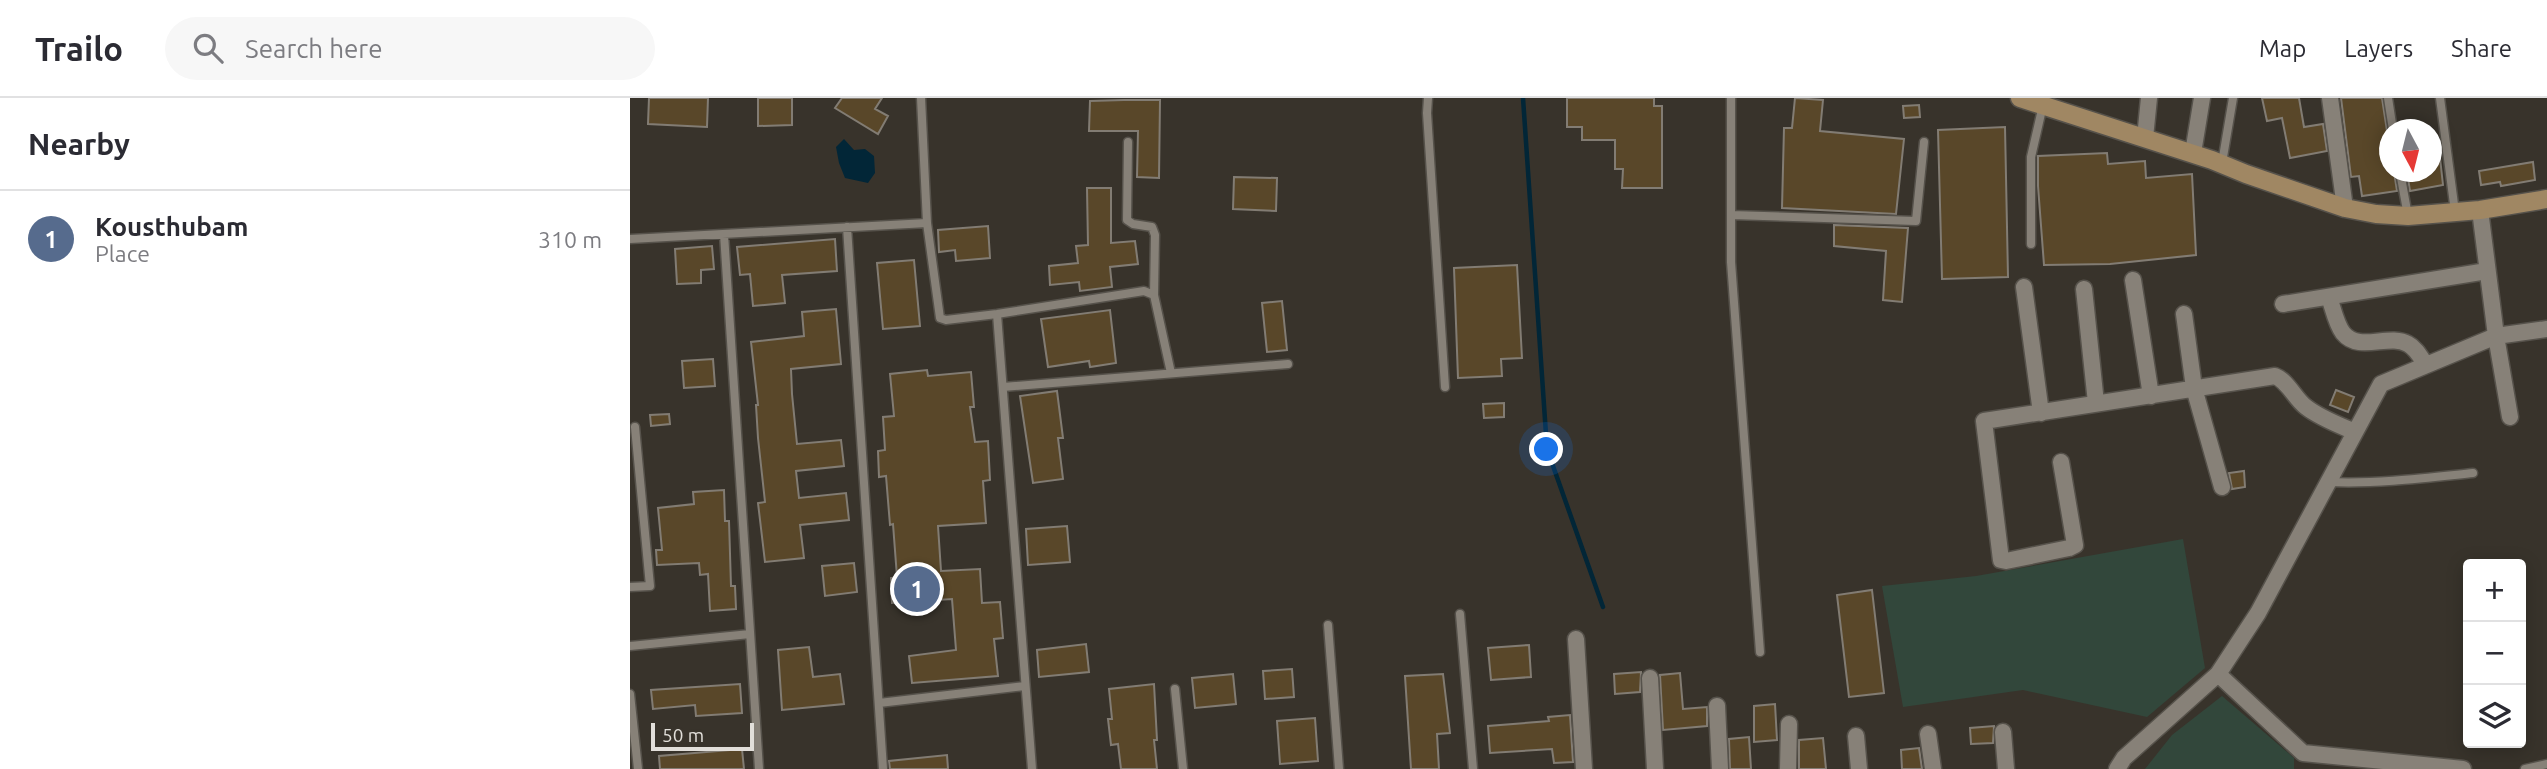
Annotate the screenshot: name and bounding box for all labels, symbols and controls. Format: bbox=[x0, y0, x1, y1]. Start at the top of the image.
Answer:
search box bbox=[165, 17, 655, 80]
icon: search bbox=[189, 29, 227, 67]
text: Trailo bbox=[35, 30, 123, 67]
text: Search here bbox=[245, 34, 383, 63]
text: Map bbox=[2259, 35, 2306, 62]
text: Layers bbox=[2344, 35, 2413, 62]
text: Share bbox=[2451, 35, 2512, 62]
north arrow bbox=[2379, 119, 2442, 182]
text: Nearby bbox=[28, 127, 130, 161]
text: Kousthubam bbox=[95, 212, 248, 241]
text: 1 bbox=[45, 227, 57, 252]
text: 310 m bbox=[538, 227, 602, 252]
text: Place bbox=[95, 241, 150, 266]
your location bbox=[1529, 432, 1563, 466]
map controls bbox=[2463, 559, 2526, 748]
button: + bbox=[2463, 559, 2526, 622]
pin: 1 bbox=[894, 563, 940, 615]
button: − bbox=[2463, 622, 2526, 685]
button: layers bbox=[2463, 685, 2526, 748]
scale bar bbox=[651, 720, 754, 752]
text: 50 m bbox=[662, 724, 704, 746]

